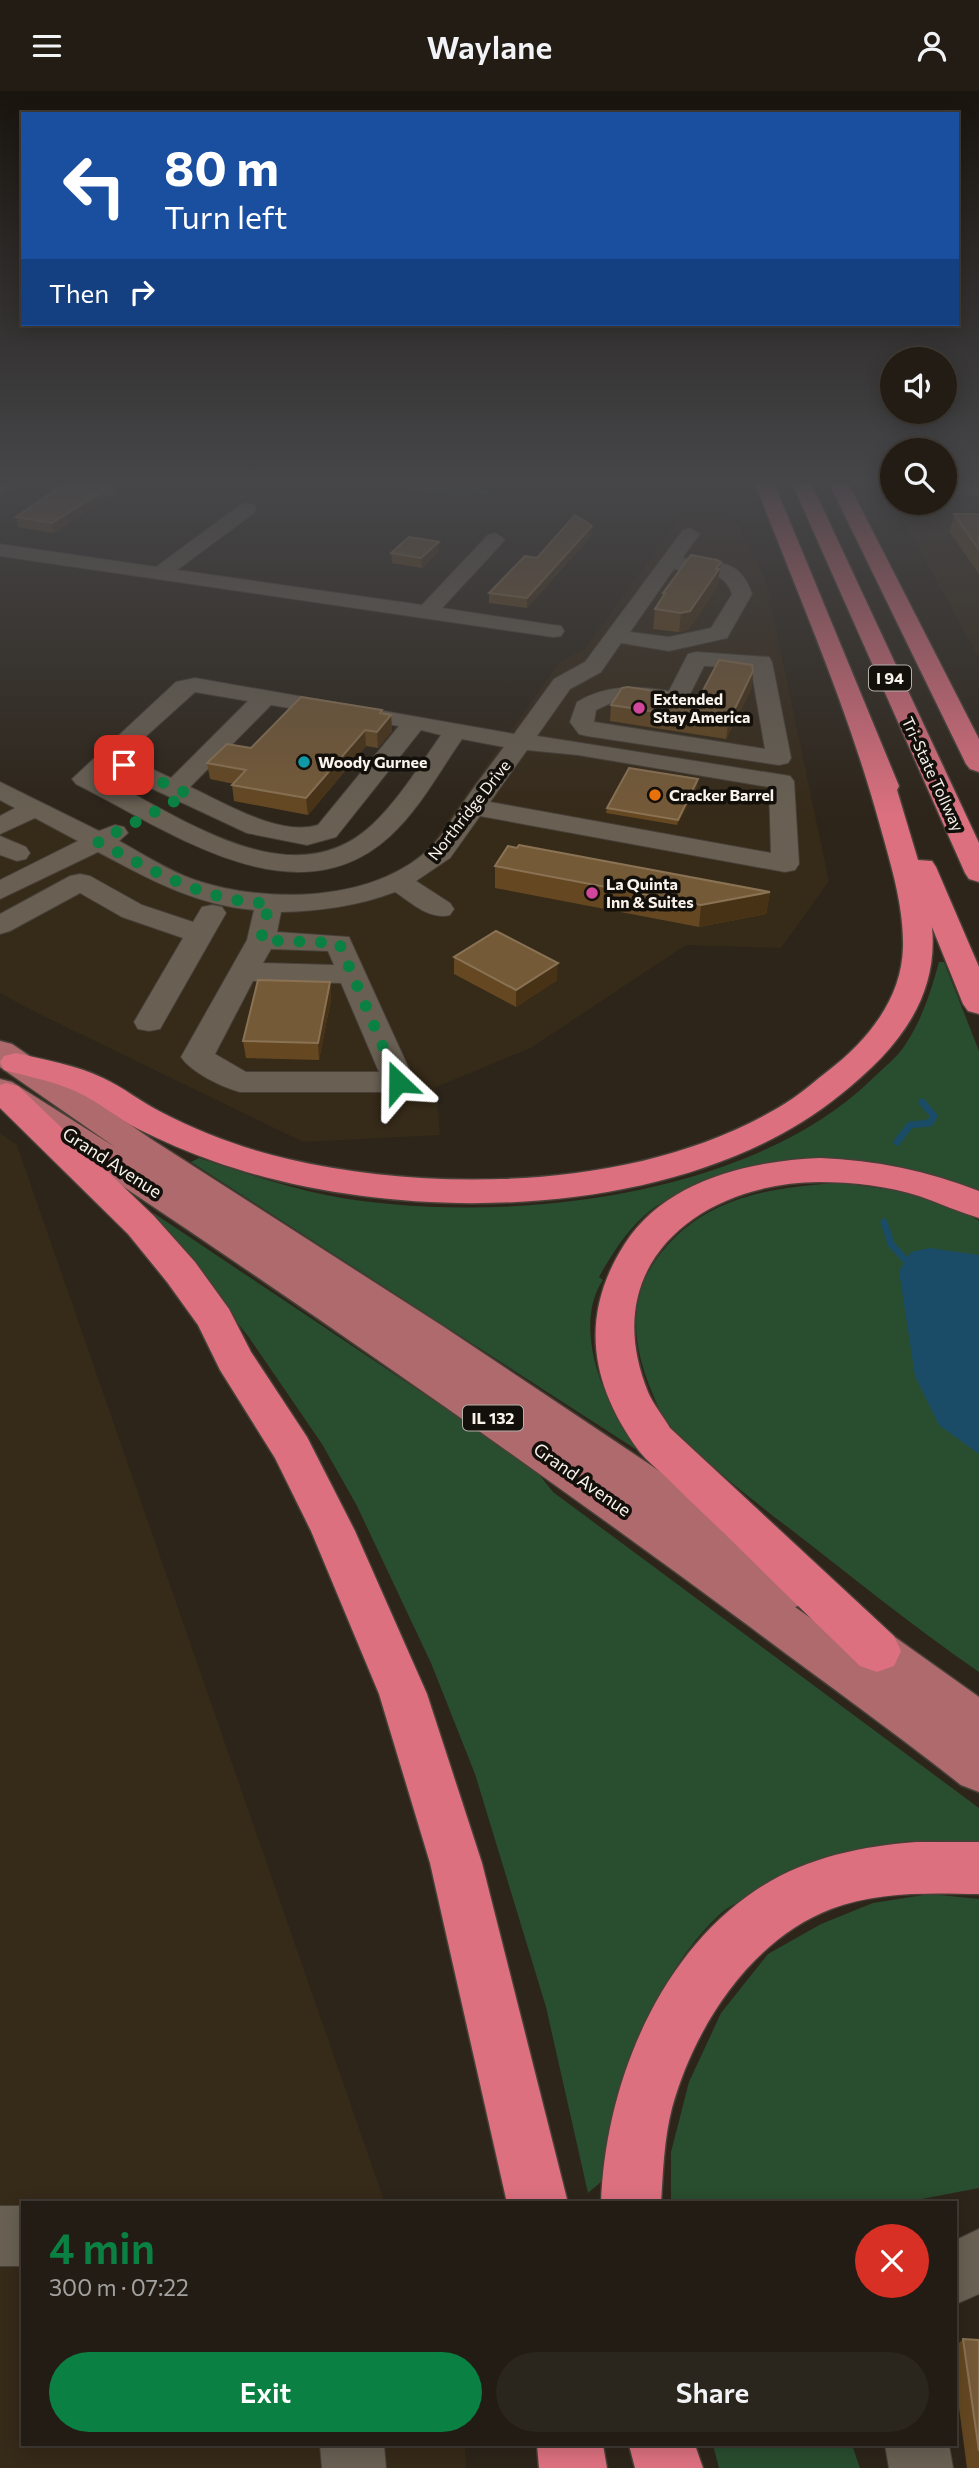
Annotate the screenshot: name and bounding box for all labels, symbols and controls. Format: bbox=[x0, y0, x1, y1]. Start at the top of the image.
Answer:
text: Waylane bbox=[427, 26, 552, 66]
icon: menu bbox=[28, 27, 66, 65]
icon: person bbox=[913, 27, 951, 65]
text: 80 m bbox=[164, 136, 279, 196]
icon: left bbox=[49, 140, 140, 231]
text: Turn left bbox=[164, 196, 288, 236]
icon: right bbox=[123, 273, 161, 311]
text: Then bbox=[49, 277, 109, 308]
map controls bbox=[880, 347, 957, 515]
button: sound bbox=[880, 347, 957, 424]
button: search bbox=[880, 438, 957, 515]
road number: I 94 bbox=[869, 665, 911, 691]
place label: Extended Stay America bbox=[653, 689, 750, 726]
marker: Extended Stay America bbox=[631, 700, 647, 716]
street label: Tri-State Tollway bbox=[899, 714, 968, 834]
pin bbox=[94, 735, 154, 795]
icon: arrive bbox=[105, 746, 143, 784]
place label: Woody Gurnee bbox=[318, 752, 427, 771]
marker: Woody Gurnee bbox=[296, 754, 312, 770]
street label: Northridge Drive bbox=[424, 756, 514, 864]
place label: Cracker Barrel bbox=[669, 785, 774, 804]
marker: Cracker Barrel bbox=[647, 787, 663, 803]
place label: La Quinta Inn & Suites bbox=[606, 874, 694, 911]
marker: La Quinta Inn & Suites bbox=[584, 885, 600, 901]
position arrow bbox=[361, 1045, 435, 1119]
street label: Grand Avenue bbox=[59, 1122, 166, 1202]
road number: IL 132 bbox=[463, 1406, 523, 1431]
street label: Grand Avenue bbox=[530, 1438, 635, 1521]
text: 4 min bbox=[49, 2221, 155, 2273]
button: close bbox=[855, 2224, 929, 2298]
text: 300 m · 07:22 bbox=[49, 2273, 189, 2301]
button: Exit bbox=[49, 2352, 482, 2432]
button: Share bbox=[496, 2352, 929, 2432]

